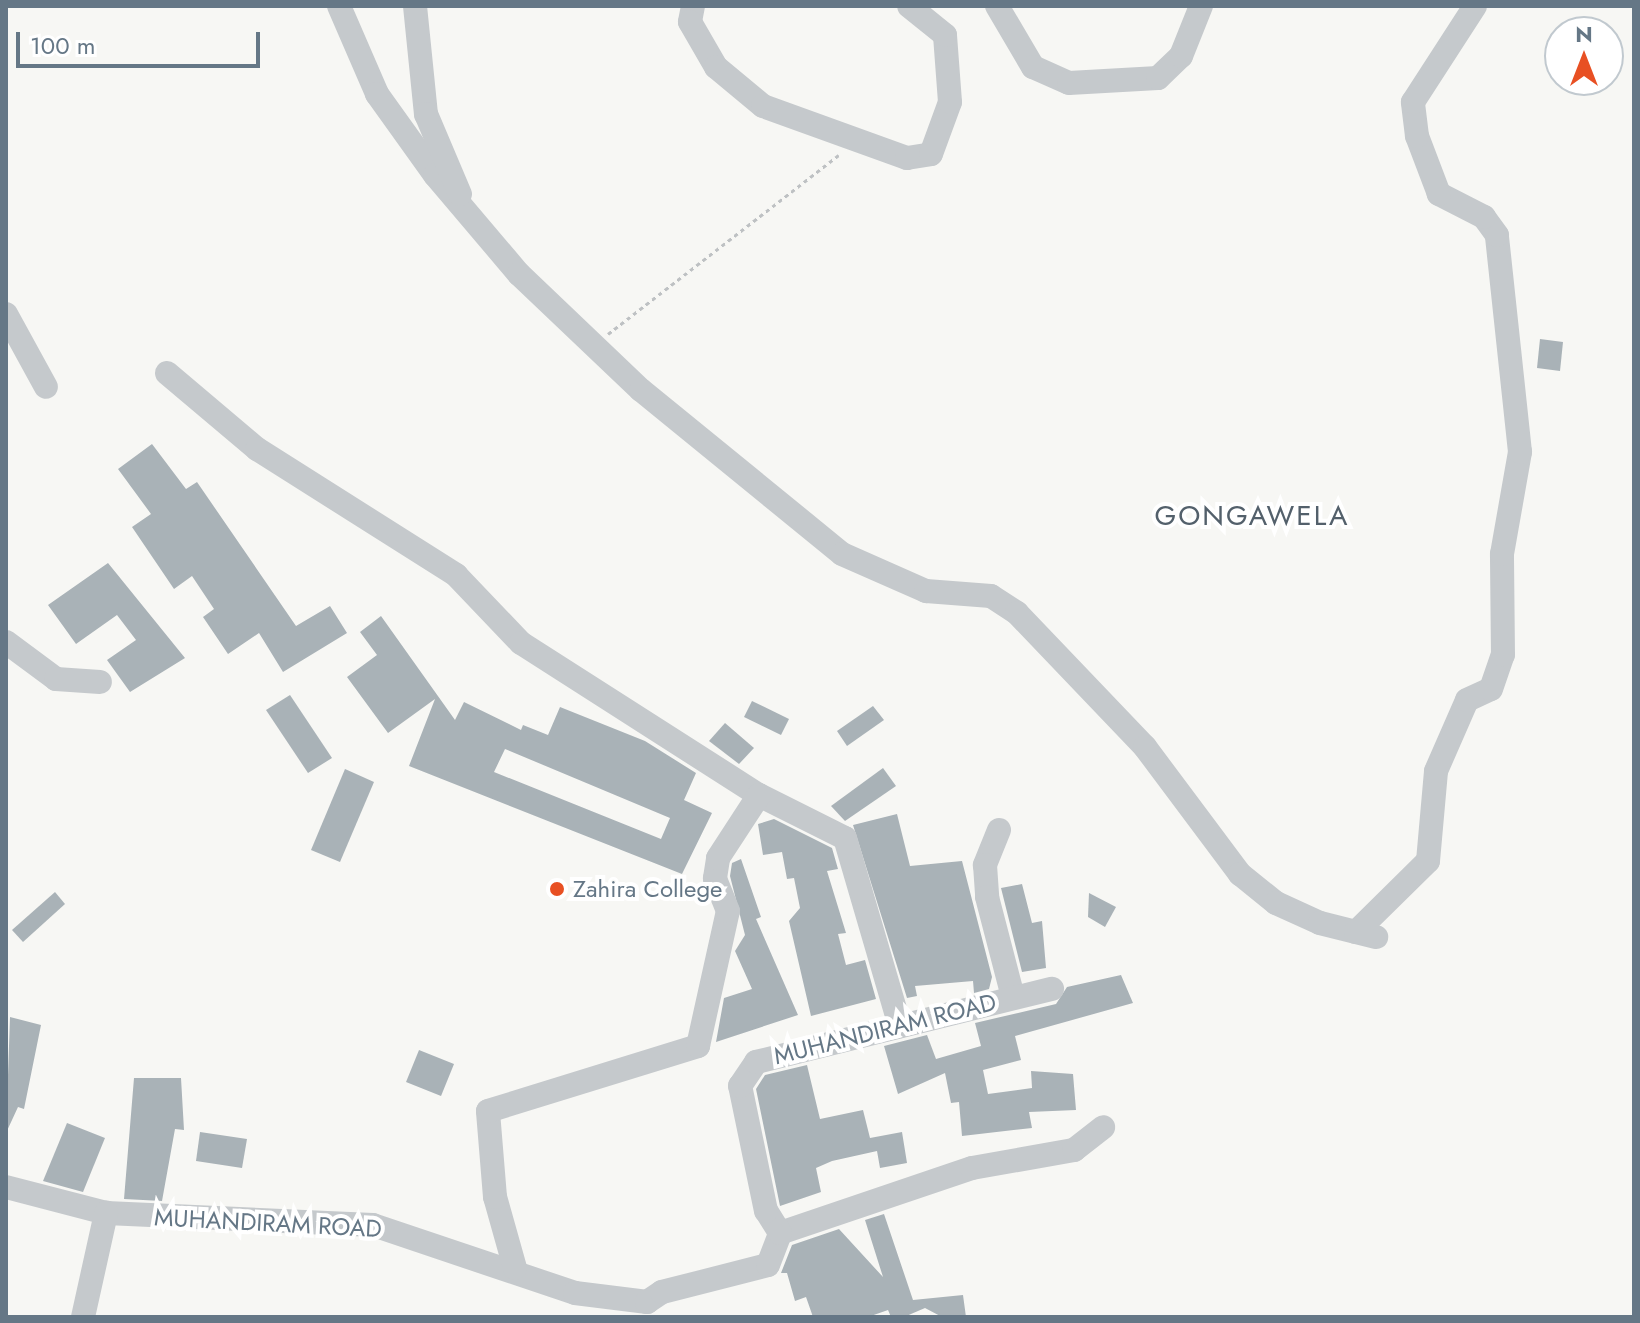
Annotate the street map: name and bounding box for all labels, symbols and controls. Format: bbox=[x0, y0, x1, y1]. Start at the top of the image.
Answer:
scale bar bbox=[20, 16, 264, 66]
north arrow bbox=[1544, 16, 1624, 96]
text: N bbox=[1575, 18, 1593, 50]
text: 100 m bbox=[30, 28, 96, 63]
district label: GONGAWELA bbox=[1154, 499, 1350, 533]
place label: Zahira College bbox=[573, 875, 722, 903]
marker: Zahira College bbox=[548, 880, 566, 898]
street label: MUHANDIRAM ROAD bbox=[771, 987, 999, 1071]
street label: MUHANDIRAM ROAD bbox=[153, 1203, 383, 1243]

